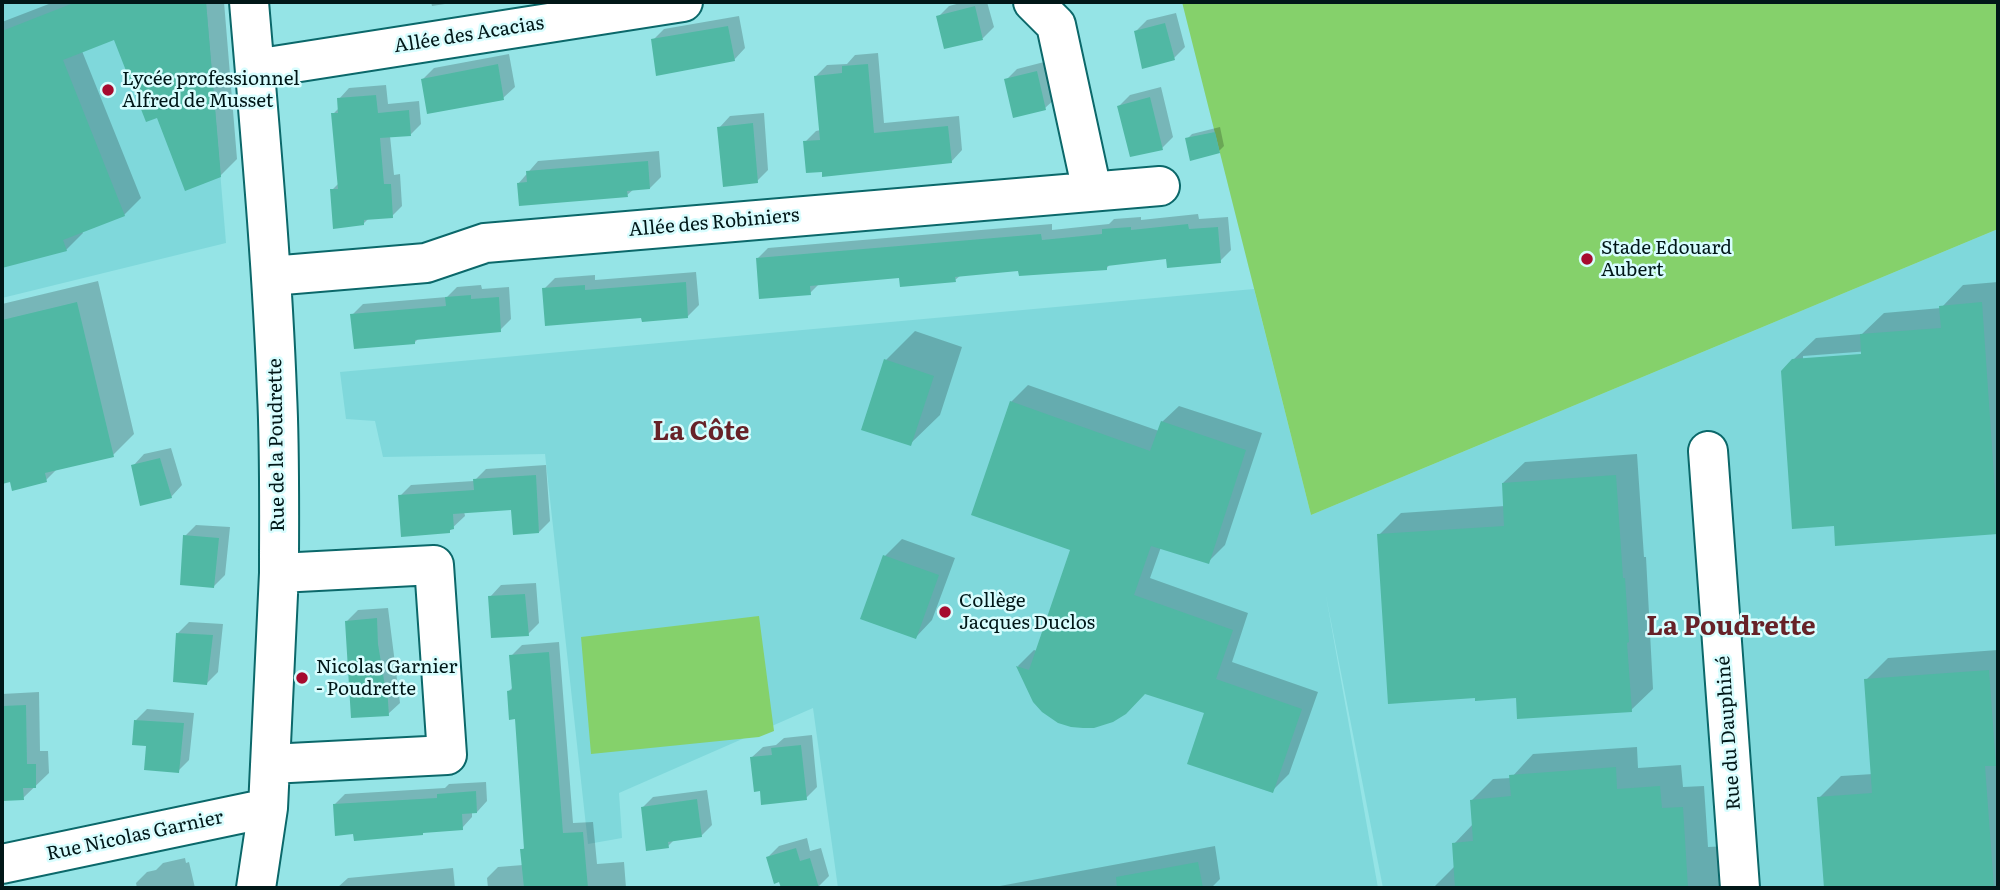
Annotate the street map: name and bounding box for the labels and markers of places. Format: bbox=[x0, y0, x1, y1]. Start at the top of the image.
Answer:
place label: Lycée professionnel Alfred de Musset bbox=[122, 68, 300, 112]
marker: Lycée professionnel Alfred de Musset bbox=[100, 82, 116, 98]
place label: Stade Edouard Aubert bbox=[1601, 237, 1732, 281]
marker: Stade Edouard Aubert bbox=[1579, 251, 1595, 267]
place label: Collège Jacques Duclos bbox=[959, 590, 1095, 634]
marker: Collège Jacques Duclos bbox=[937, 604, 953, 620]
place label: Nicolas Garnier - Poudrette bbox=[316, 656, 458, 700]
marker: Nicolas Garnier - Poudrette bbox=[294, 670, 310, 686]

